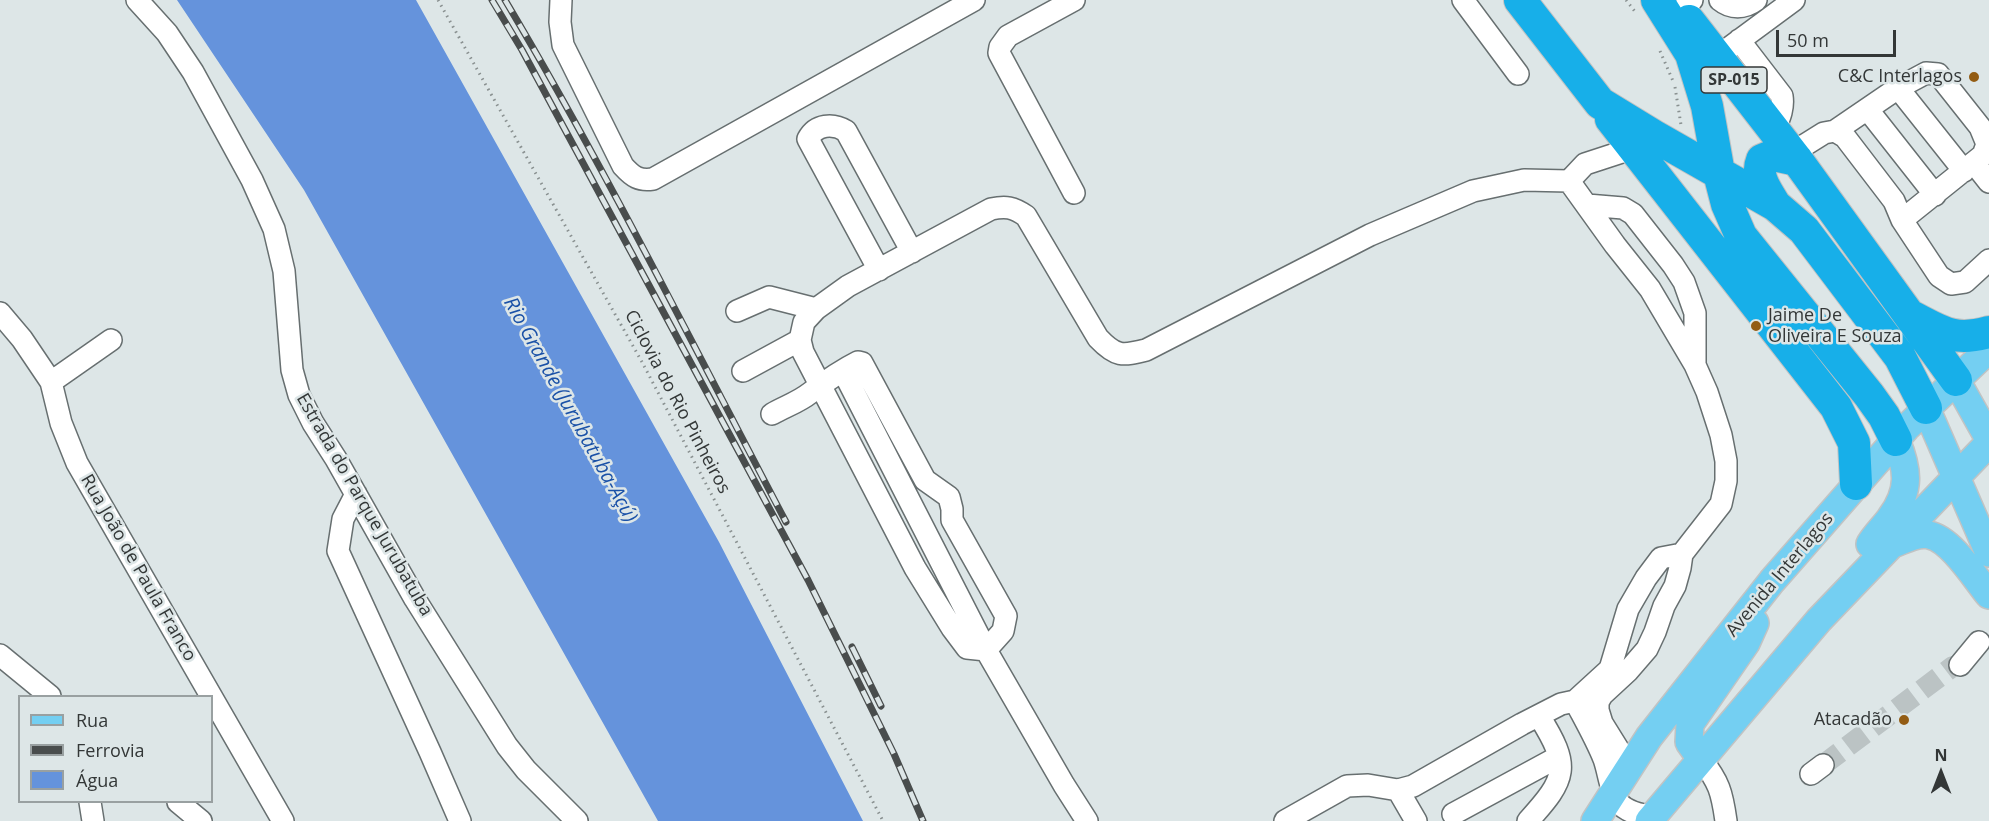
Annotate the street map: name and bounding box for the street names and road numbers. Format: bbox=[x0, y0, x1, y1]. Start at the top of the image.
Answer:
road number: SP-015 bbox=[1701, 67, 1767, 93]
street label: Ciclovia do Rio Pinheiros bbox=[619, 307, 735, 497]
street label: Estrada do Parque Jurubatuba bbox=[291, 390, 437, 620]
street label: Rua João de Paula Franco bbox=[76, 471, 200, 665]
street label: Avenida Interlagos bbox=[1722, 509, 1838, 641]

